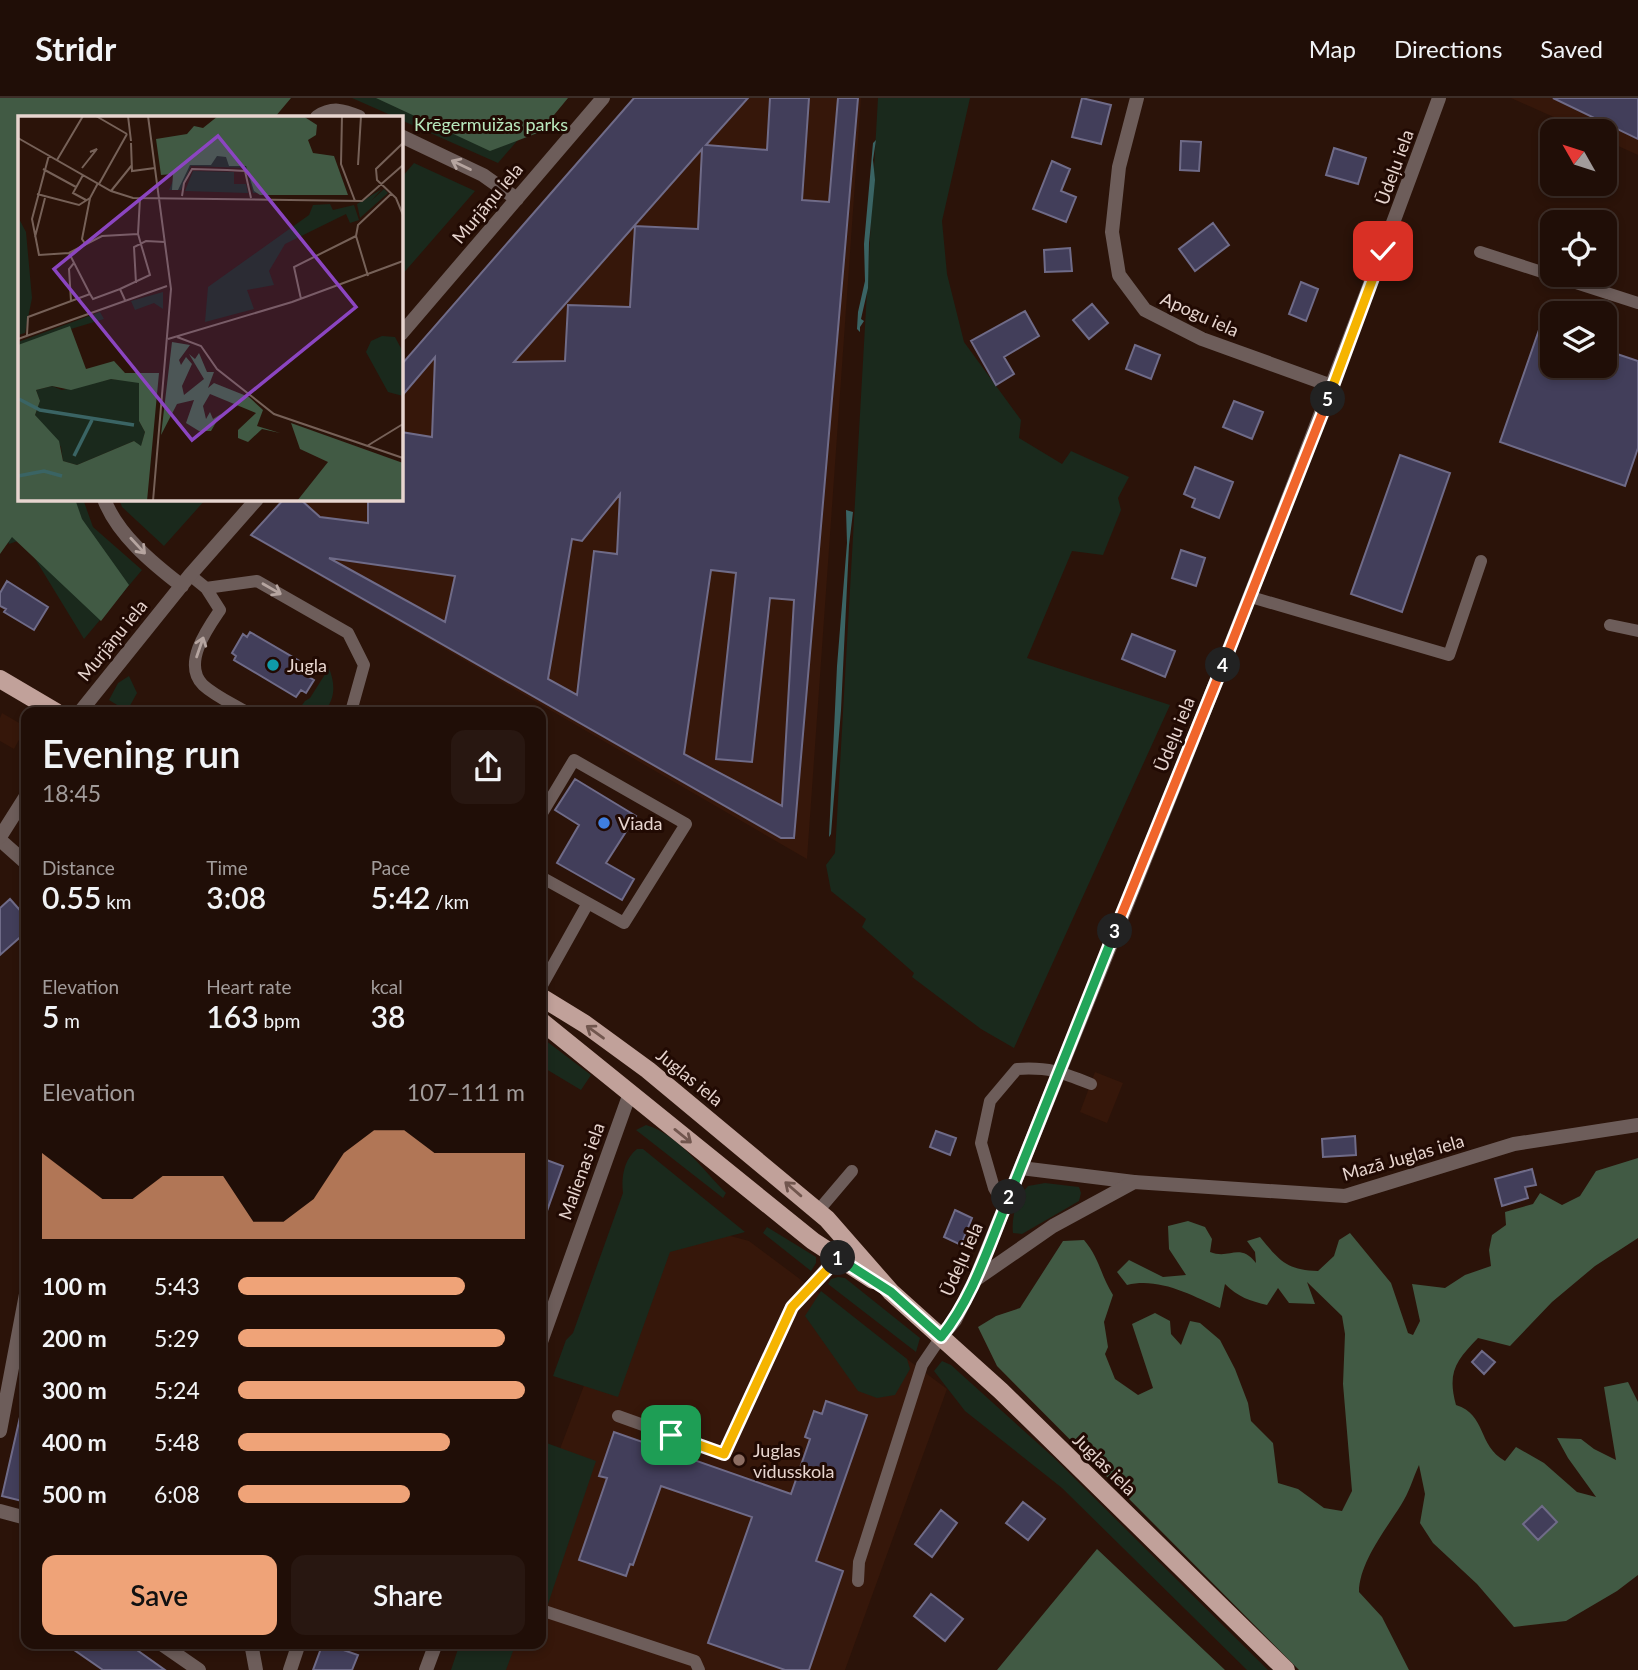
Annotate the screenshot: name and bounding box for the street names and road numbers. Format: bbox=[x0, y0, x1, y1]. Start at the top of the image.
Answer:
street label: Ūdeļu iela bbox=[1370, 126, 1418, 208]
street label: Murjāņu iela bbox=[447, 158, 527, 248]
street label: Apogu iela bbox=[1157, 287, 1243, 341]
street label: Murjāņu iela bbox=[73, 595, 151, 685]
street label: Ūdeļu iela bbox=[1149, 694, 1199, 774]
street label: Juglas iela bbox=[652, 1043, 728, 1111]
street label: Malienas iela bbox=[553, 1119, 609, 1223]
street label: Mazā Juglas iela bbox=[1339, 1129, 1467, 1185]
street label: Ūdeļu iela bbox=[935, 1219, 987, 1299]
street label: Juglas iela bbox=[1069, 1429, 1141, 1499]

